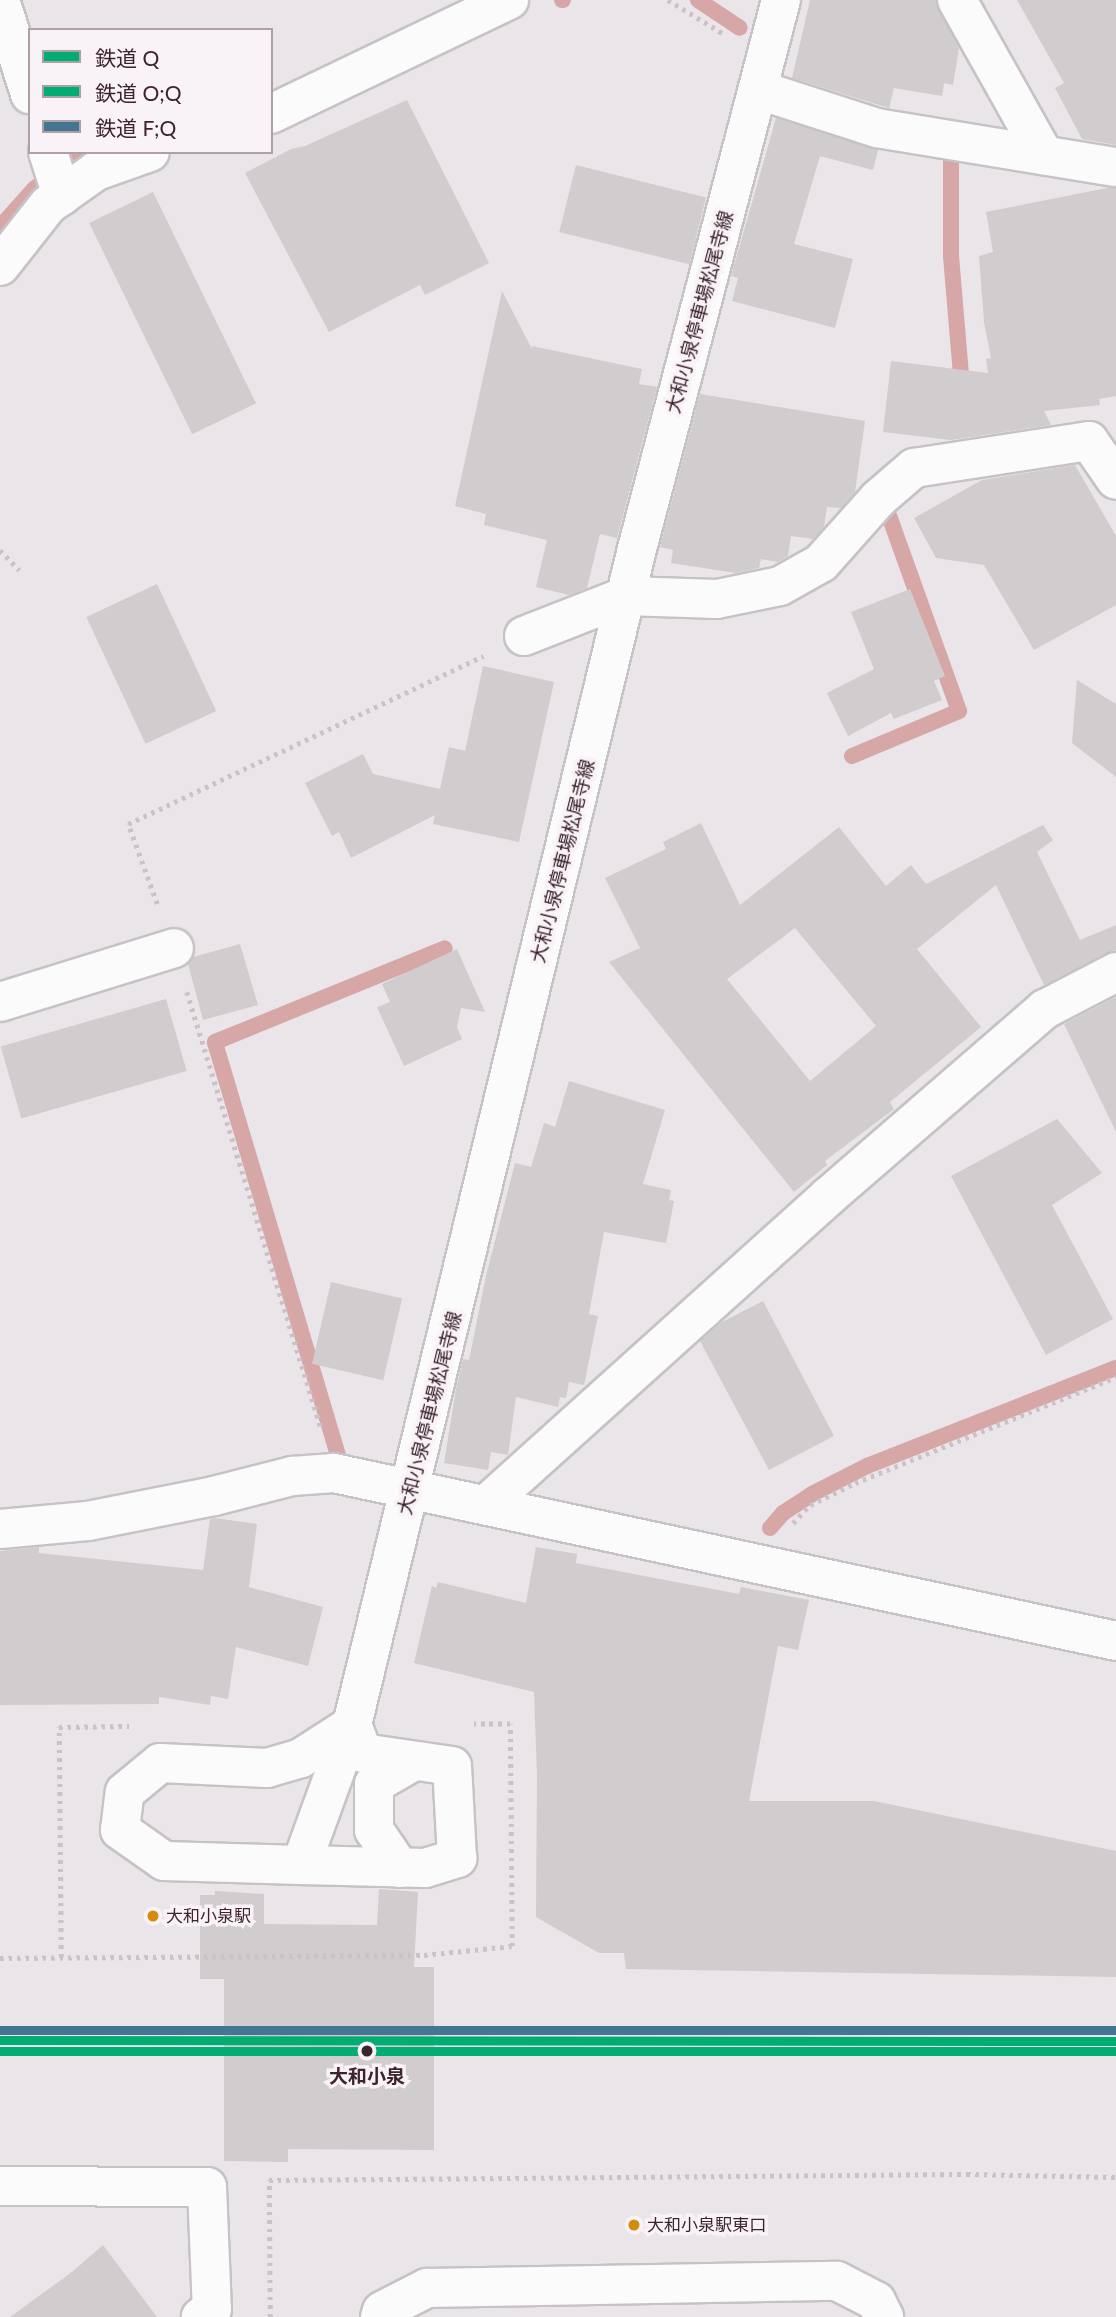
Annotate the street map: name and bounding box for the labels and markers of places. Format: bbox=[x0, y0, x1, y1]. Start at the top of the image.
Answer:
place label: 大和小泉駅 bbox=[166, 1906, 251, 1926]
marker: 大和小泉駅 bbox=[146, 1909, 160, 1923]
marker: 大和小泉 bbox=[356, 2040, 378, 2062]
place label: 大和小泉 bbox=[329, 2065, 405, 2087]
place label: 大和小泉駅東口 bbox=[647, 2215, 766, 2235]
marker: 大和小泉駅東口 bbox=[627, 2218, 641, 2232]

